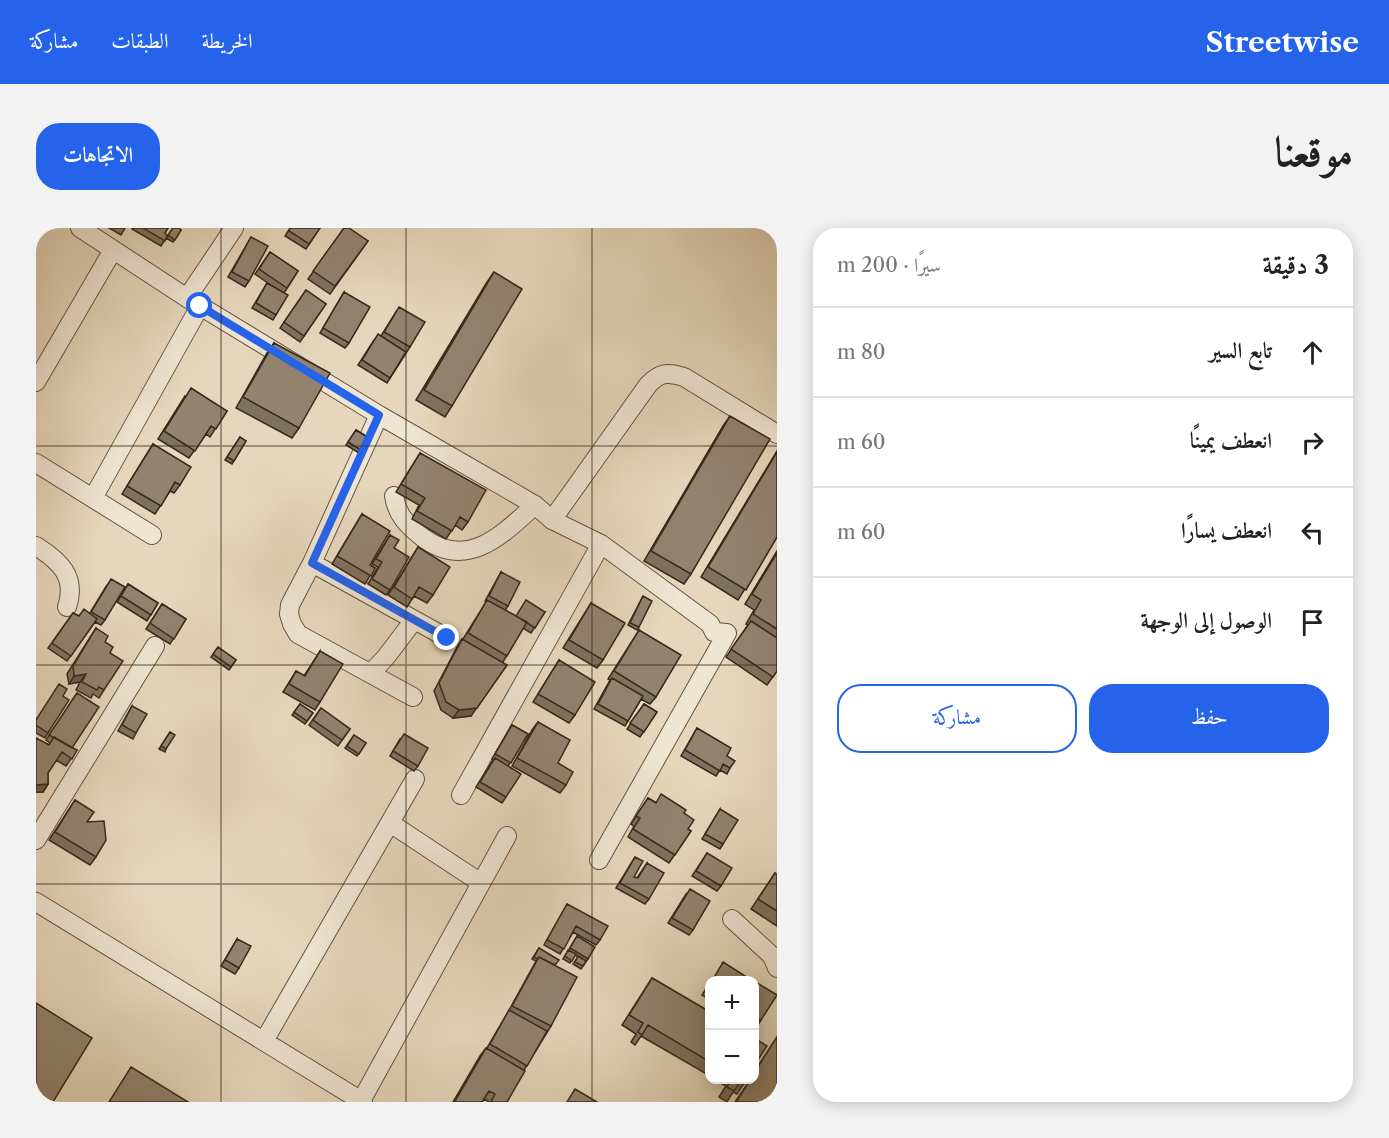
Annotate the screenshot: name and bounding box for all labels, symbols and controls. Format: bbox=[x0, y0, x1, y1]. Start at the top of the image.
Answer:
text: Streetwise bbox=[1206, 25, 1359, 59]
text: مشاركة bbox=[30, 28, 78, 53]
text: الطبقات bbox=[111, 28, 168, 53]
text: الخريطة bbox=[201, 28, 253, 53]
button: الاتجاهات bbox=[36, 123, 160, 190]
text: موقعنا bbox=[1275, 125, 1353, 177]
text: 3 دقيقة bbox=[1262, 249, 1329, 281]
text: سيرًا · 200 m bbox=[837, 253, 941, 277]
route start bbox=[186, 292, 212, 318]
icon: ahead bbox=[1296, 336, 1329, 369]
text: تابع السير bbox=[1209, 337, 1272, 364]
text: 80 m bbox=[837, 340, 886, 364]
icon: right bbox=[1296, 426, 1329, 459]
text: انعطف يمينًا bbox=[1190, 427, 1272, 454]
text: 60 m bbox=[837, 430, 885, 454]
icon: left bbox=[1296, 516, 1329, 549]
text: انعطف يسارًا bbox=[1181, 517, 1272, 544]
text: 60 m bbox=[837, 520, 885, 544]
icon: arrive bbox=[1296, 606, 1329, 639]
text: الوصول إلى الوجهة bbox=[1140, 607, 1272, 634]
route end bbox=[433, 624, 459, 650]
button: مشاركة bbox=[837, 684, 1077, 753]
button: حفظ bbox=[1089, 684, 1329, 753]
map controls bbox=[705, 976, 759, 1084]
button: + bbox=[705, 976, 759, 1030]
button: − bbox=[705, 1030, 759, 1084]

